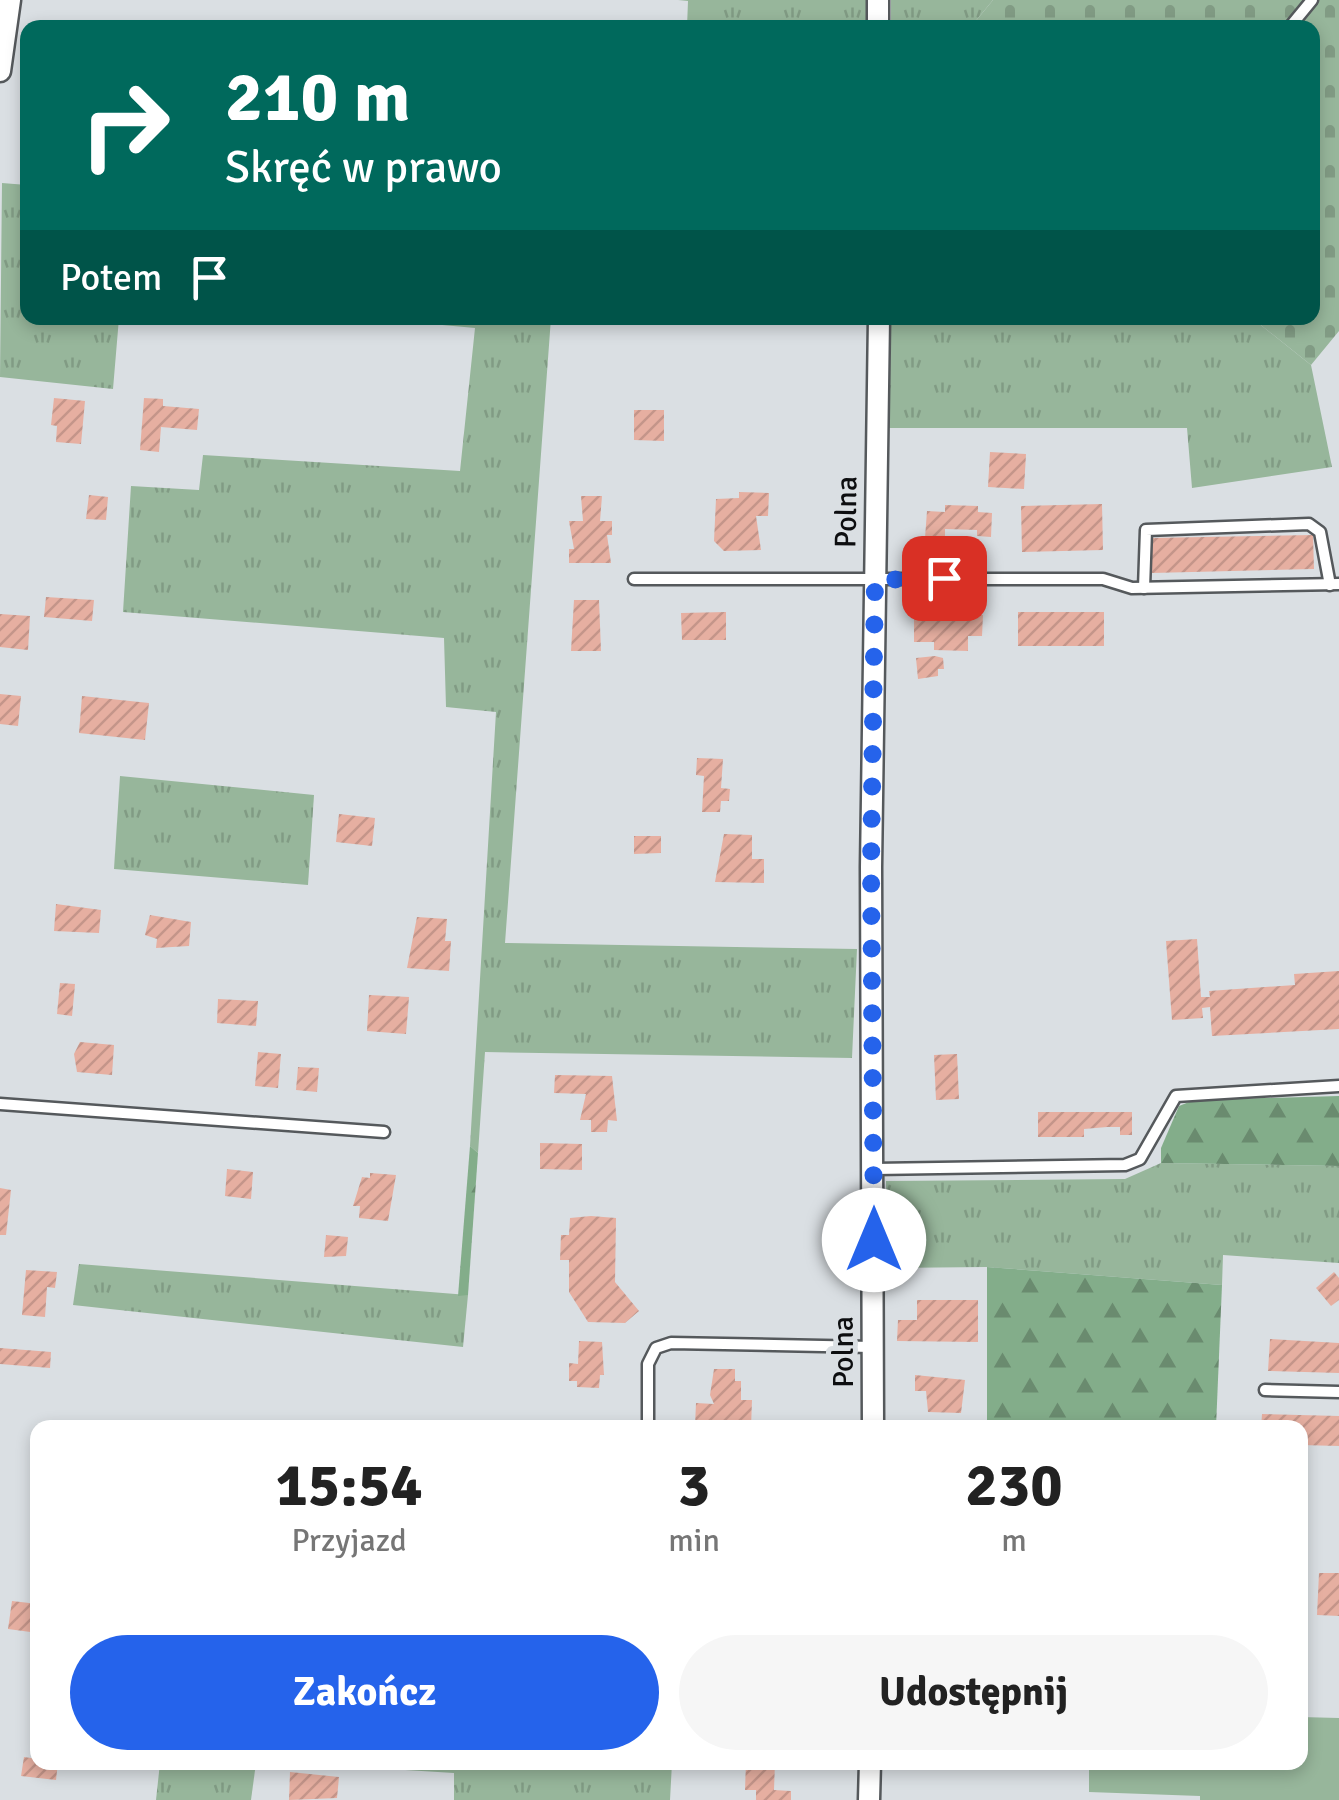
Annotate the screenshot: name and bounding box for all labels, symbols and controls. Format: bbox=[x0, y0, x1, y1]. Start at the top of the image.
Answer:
text: 210 m bbox=[225, 54, 410, 140]
icon: right bbox=[60, 60, 190, 190]
text: Skręć w prawo bbox=[225, 140, 502, 195]
icon: arrive bbox=[182, 250, 237, 305]
text: Potem bbox=[60, 254, 162, 301]
street label: Polna bbox=[827, 476, 866, 548]
pin bbox=[902, 536, 987, 621]
icon: arrive bbox=[917, 551, 972, 606]
position arrow bbox=[822, 1188, 926, 1292]
street label: Polna bbox=[825, 1316, 862, 1388]
text: 15:54 bbox=[275, 1449, 423, 1523]
text: 3 bbox=[678, 1449, 710, 1523]
text: 230 bbox=[965, 1449, 1063, 1523]
text: Przyjazd bbox=[291, 1521, 407, 1560]
text: min bbox=[668, 1521, 720, 1560]
text: m bbox=[1001, 1521, 1027, 1560]
button: Zakończ bbox=[70, 1635, 659, 1750]
button: Udostępnij bbox=[679, 1635, 1268, 1750]

